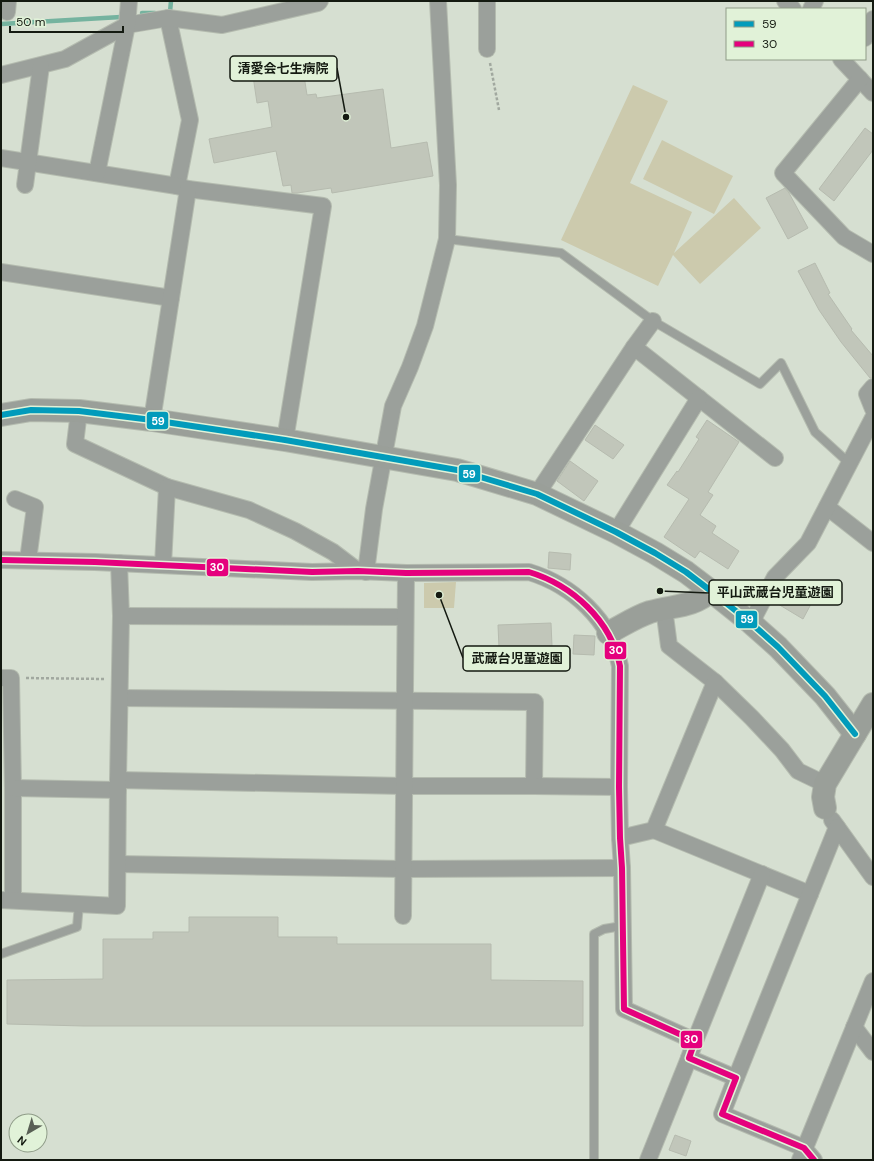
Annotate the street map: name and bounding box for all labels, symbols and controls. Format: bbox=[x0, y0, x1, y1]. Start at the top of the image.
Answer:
scale bar bbox=[10, 8, 123, 34]
legend bbox=[726, 8, 866, 60]
text: 50 m bbox=[16, 14, 45, 30]
text: 59 bbox=[762, 16, 777, 32]
text: 30 bbox=[762, 36, 777, 52]
callout: 清愛会七生病院 bbox=[230, 56, 337, 81]
text: 清愛会七生病院 bbox=[237, 60, 329, 77]
line badge: 59 bbox=[146, 411, 169, 430]
text: 59 bbox=[151, 414, 165, 428]
line badge: 59 bbox=[458, 464, 481, 483]
text: 59 bbox=[462, 467, 476, 481]
line badge: 30 bbox=[206, 558, 229, 577]
text: 30 bbox=[210, 560, 224, 574]
callout: 平山武蔵台児童遊園 bbox=[709, 580, 842, 605]
text: 平山武蔵台児童遊園 bbox=[716, 584, 834, 601]
line badge: 59 bbox=[735, 610, 758, 629]
text: 59 bbox=[740, 612, 754, 626]
line badge: 30 bbox=[604, 641, 627, 660]
text: 30 bbox=[609, 643, 623, 657]
callout: 武蔵台児童遊園 bbox=[463, 646, 570, 671]
text: 武蔵台児童遊園 bbox=[471, 650, 563, 667]
line badge: 30 bbox=[680, 1030, 703, 1049]
text: 30 bbox=[684, 1032, 698, 1046]
north arrow bbox=[8, 1113, 48, 1153]
text: N bbox=[14, 1133, 29, 1149]

